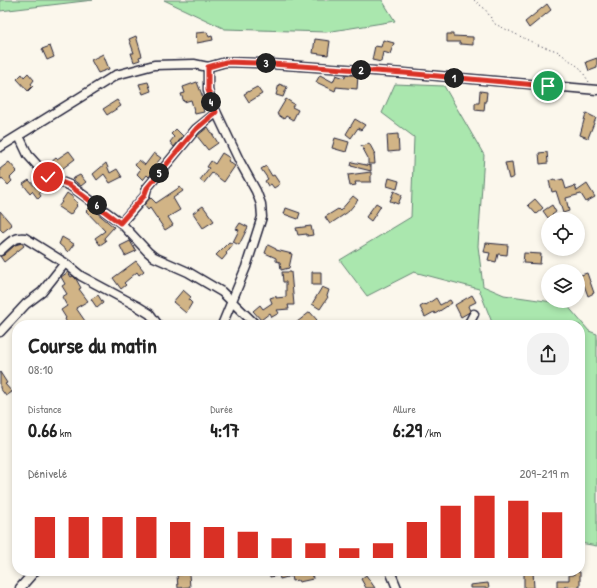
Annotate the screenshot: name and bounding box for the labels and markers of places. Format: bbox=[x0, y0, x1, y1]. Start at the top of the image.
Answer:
pin: 3 bbox=[256, 53, 276, 73]
pin: 2 bbox=[351, 60, 371, 80]
pin: 1 bbox=[444, 68, 464, 88]
pin bbox=[531, 69, 565, 103]
pin: 4 bbox=[201, 92, 221, 112]
pin bbox=[31, 160, 65, 194]
pin: 5 bbox=[149, 163, 169, 183]
pin: 6 bbox=[87, 195, 107, 215]

